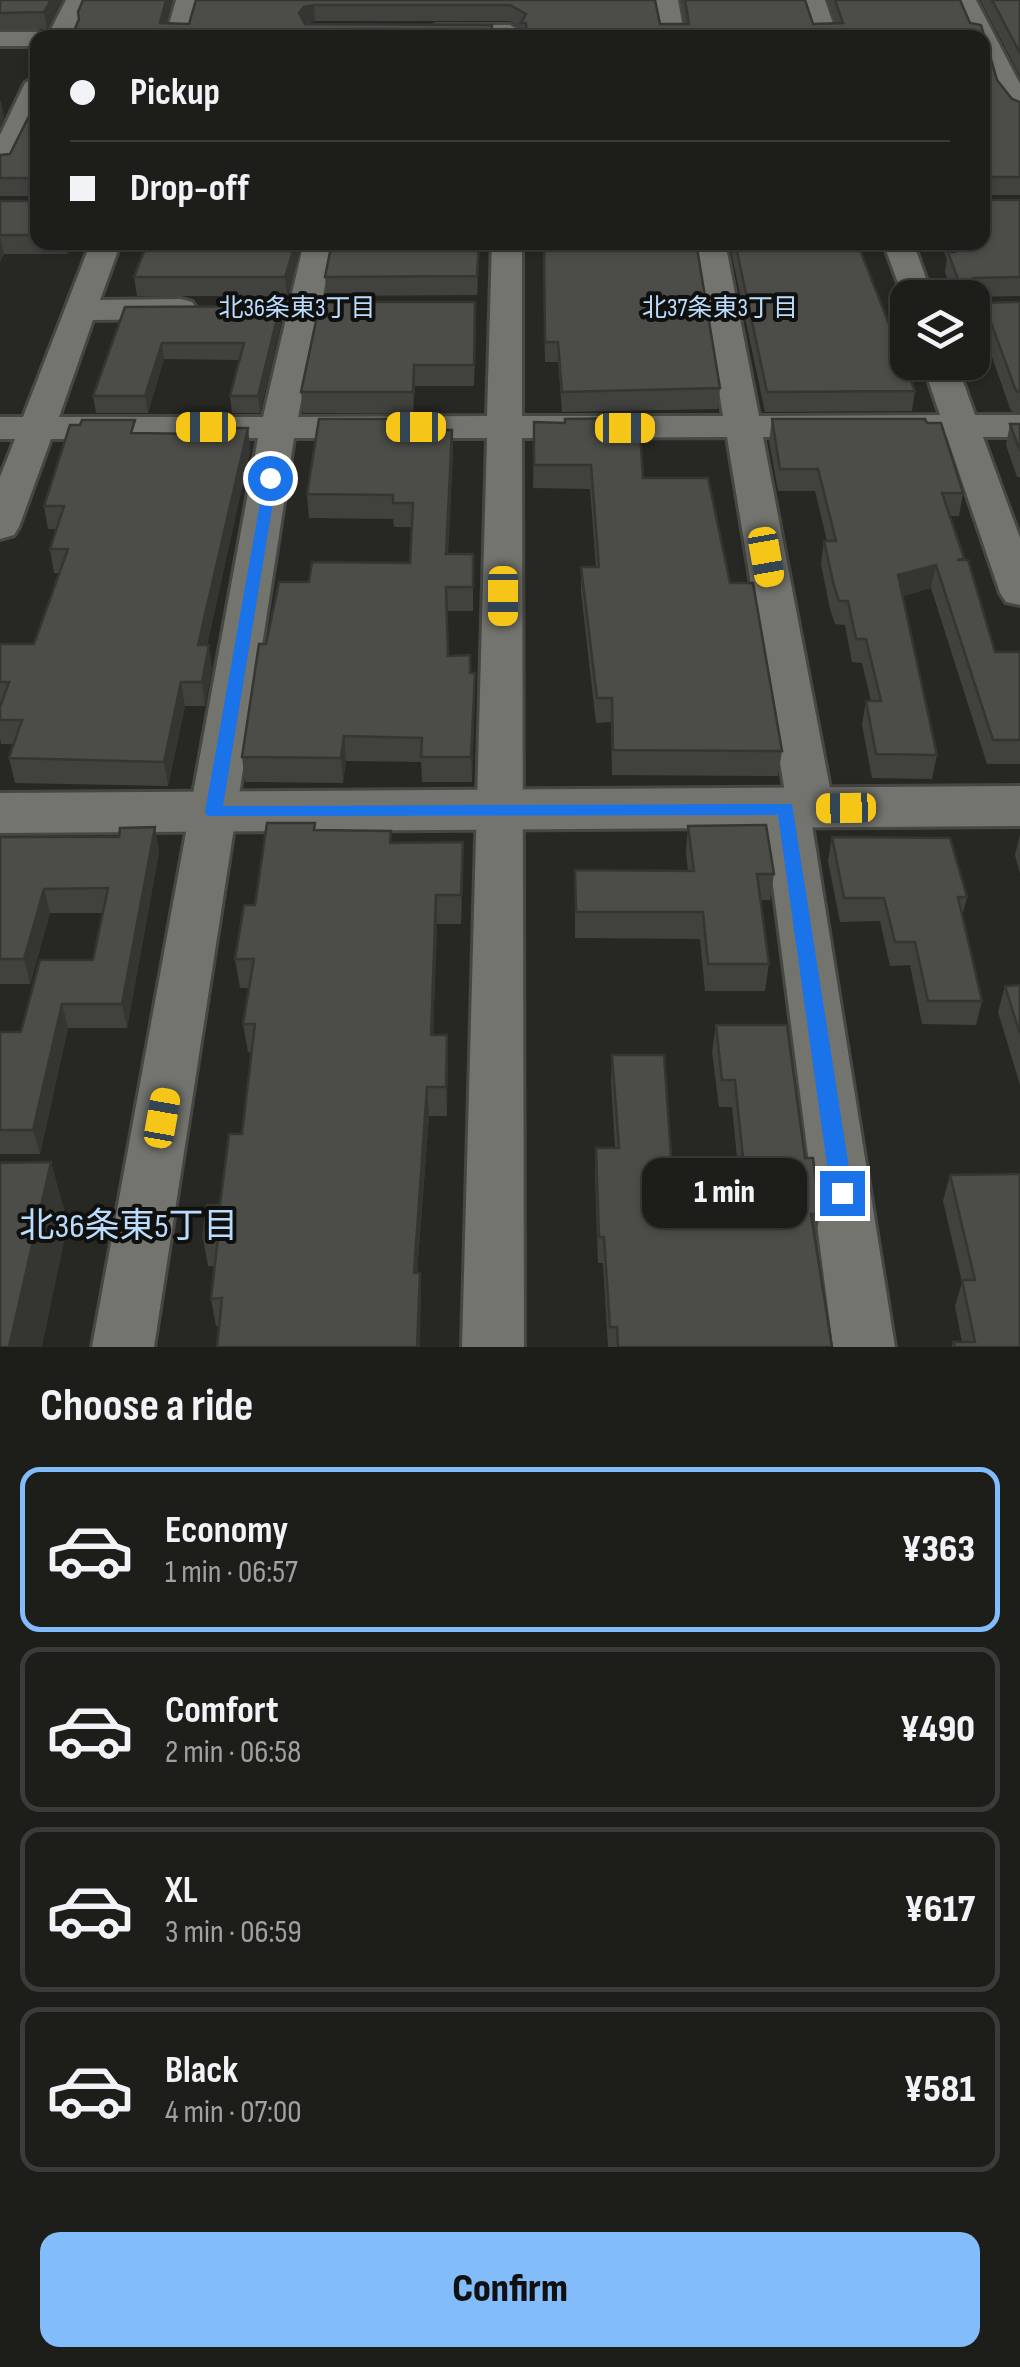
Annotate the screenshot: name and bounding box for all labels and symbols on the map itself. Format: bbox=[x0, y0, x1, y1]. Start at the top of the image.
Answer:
district label: 北36条東3丁目 bbox=[219, 293, 375, 324]
district label: 北37条東3丁目 bbox=[642, 293, 798, 324]
car bbox=[176, 412, 236, 442]
car bbox=[386, 412, 446, 442]
car bbox=[595, 413, 655, 443]
route start bbox=[248, 456, 293, 501]
car bbox=[746, 525, 786, 589]
car bbox=[488, 566, 518, 626]
car bbox=[816, 792, 876, 824]
car bbox=[142, 1086, 182, 1150]
callout: 1 min bbox=[642, 1158, 807, 1228]
route end bbox=[820, 1171, 865, 1216]
district label: 北36条東5丁目 bbox=[20, 1205, 239, 1248]

